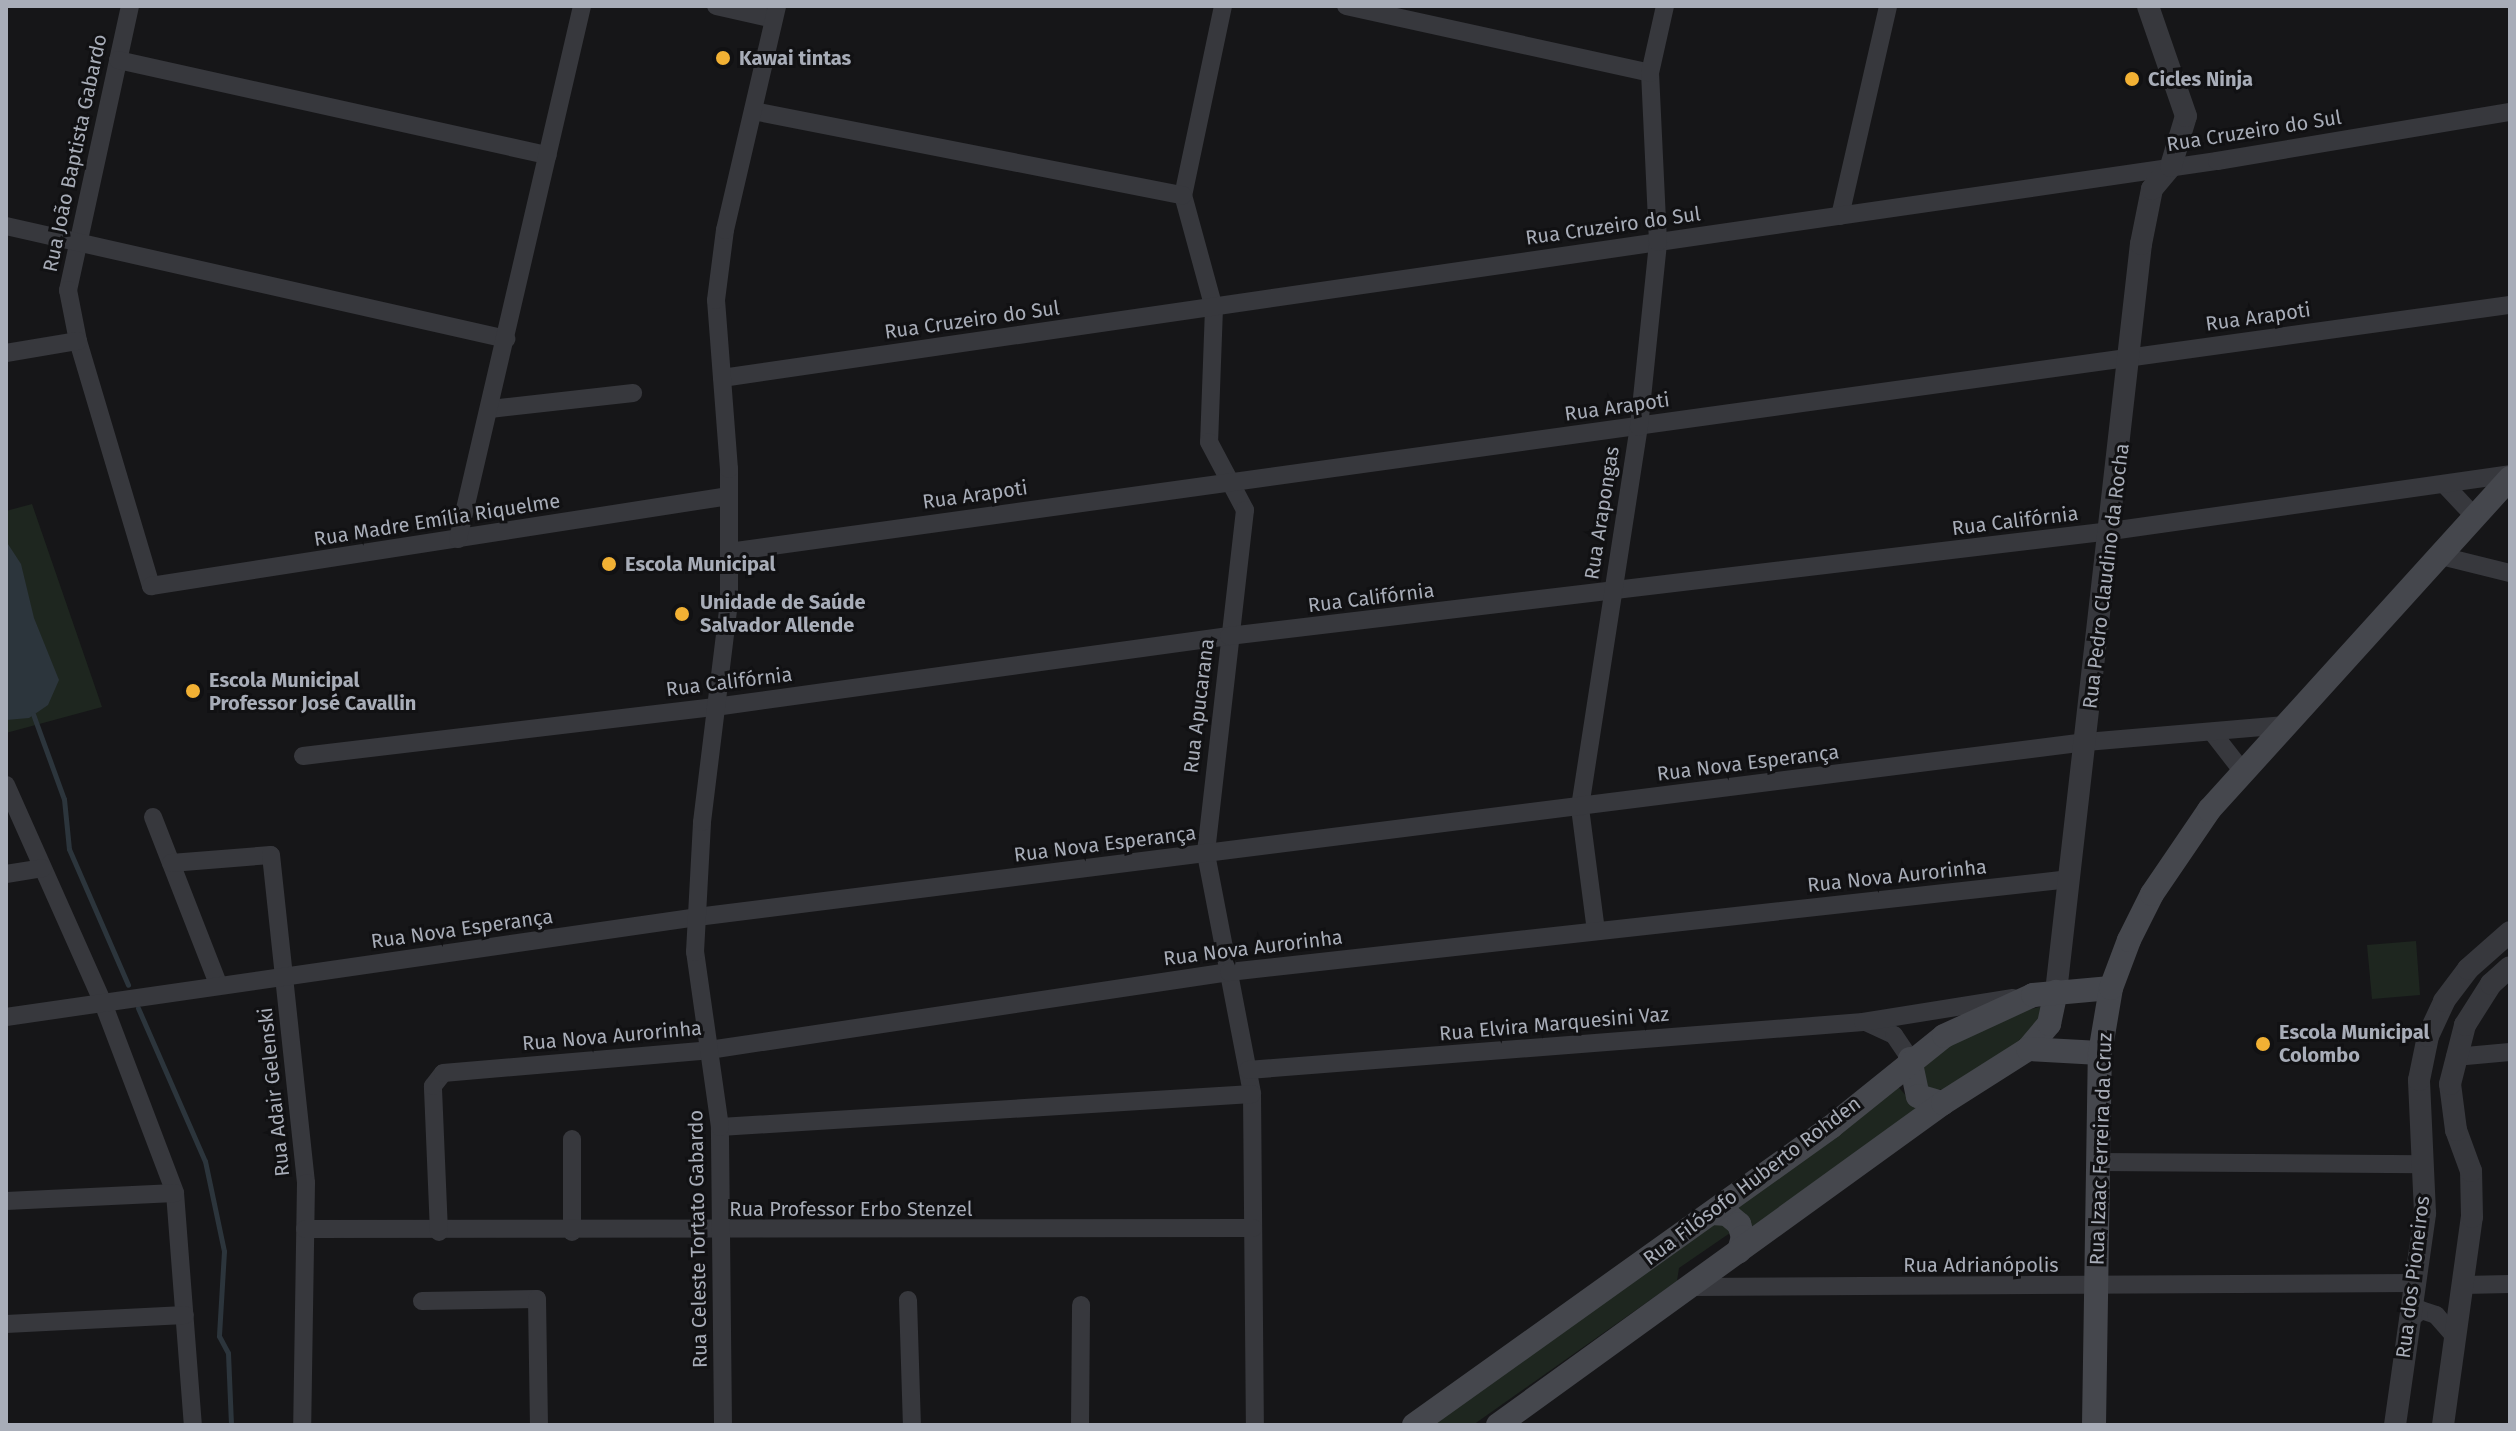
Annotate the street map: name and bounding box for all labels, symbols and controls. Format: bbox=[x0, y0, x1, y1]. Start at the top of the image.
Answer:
street label: Rua João Baptista Gabardo bbox=[38, 32, 112, 274]
place label: Kawai tintas bbox=[739, 46, 851, 70]
marker: Kawai tintas bbox=[714, 49, 732, 67]
place label: Cicles Ninja bbox=[2148, 67, 2253, 91]
marker: Cicles Ninja bbox=[2123, 70, 2141, 88]
street label: Rua Cruzeiro do Sul bbox=[2165, 105, 2343, 157]
street label: Rua Cruzeiro do Sul bbox=[1524, 202, 1702, 250]
street label: Rua Cruzeiro do Sul bbox=[883, 296, 1061, 344]
street label: Rua Arapoti bbox=[2204, 298, 2312, 336]
street label: Rua Arapoti bbox=[1563, 388, 1671, 426]
street label: Rua Pedro Claudino da Rocha bbox=[2078, 442, 2134, 710]
street label: Rua Arapongas bbox=[1580, 445, 1624, 581]
street label: Rua Arapoti bbox=[921, 476, 1029, 514]
street label: Rua Madre Emília Riquelme bbox=[312, 489, 562, 551]
street label: Rua Califórnia bbox=[1950, 501, 2080, 541]
place label: Escola Municipal bbox=[625, 552, 775, 576]
marker: Escola Municipal bbox=[600, 555, 618, 573]
street label: Rua Califórnia bbox=[1306, 578, 1436, 618]
place label: Unidade de Saúde Salvador Allende bbox=[700, 590, 866, 637]
marker: Unidade de Saúde Salvador Allende bbox=[671, 603, 693, 625]
street label: Rua Apucarana bbox=[1179, 637, 1219, 775]
street label: Rua Califórnia bbox=[664, 662, 794, 702]
place label: Escola Municipal Professor José Cavallin bbox=[209, 668, 416, 715]
marker: Escola Municipal Professor José Cavallin bbox=[184, 682, 202, 700]
street label: Rua Nova Esperança bbox=[1655, 740, 1841, 786]
street label: Rua Nova Esperança bbox=[1012, 821, 1198, 867]
street label: Rua Nova Aurorinha bbox=[1806, 855, 1988, 897]
street label: Rua Nova Esperança bbox=[369, 904, 555, 954]
street label: Rua Nova Aurorinha bbox=[1162, 925, 1344, 971]
street label: Rua Elvira Marquesini Vaz bbox=[1438, 1002, 1670, 1046]
street label: Rua Adair Gelenski bbox=[253, 1006, 295, 1178]
street label: Rua Nova Aurorinha bbox=[521, 1016, 703, 1056]
place label: Escola Municipal Colombo bbox=[2279, 1020, 2429, 1067]
street label: Rua Izaac Ferreira da Cruz bbox=[2085, 1032, 2117, 1266]
marker: Escola Municipal Colombo bbox=[2254, 1035, 2272, 1053]
street label: Rua Filósofo Huberto Rohden bbox=[1639, 1091, 1865, 1271]
street label: Rua Celeste Tortato Gabardo bbox=[684, 1110, 712, 1368]
street label: Rua dos Pioneiros bbox=[2391, 1194, 2435, 1360]
street label: Rua Professor Erbo Stenzel bbox=[729, 1197, 973, 1221]
street label: Rua Adrianópolis bbox=[1903, 1253, 2059, 1277]

